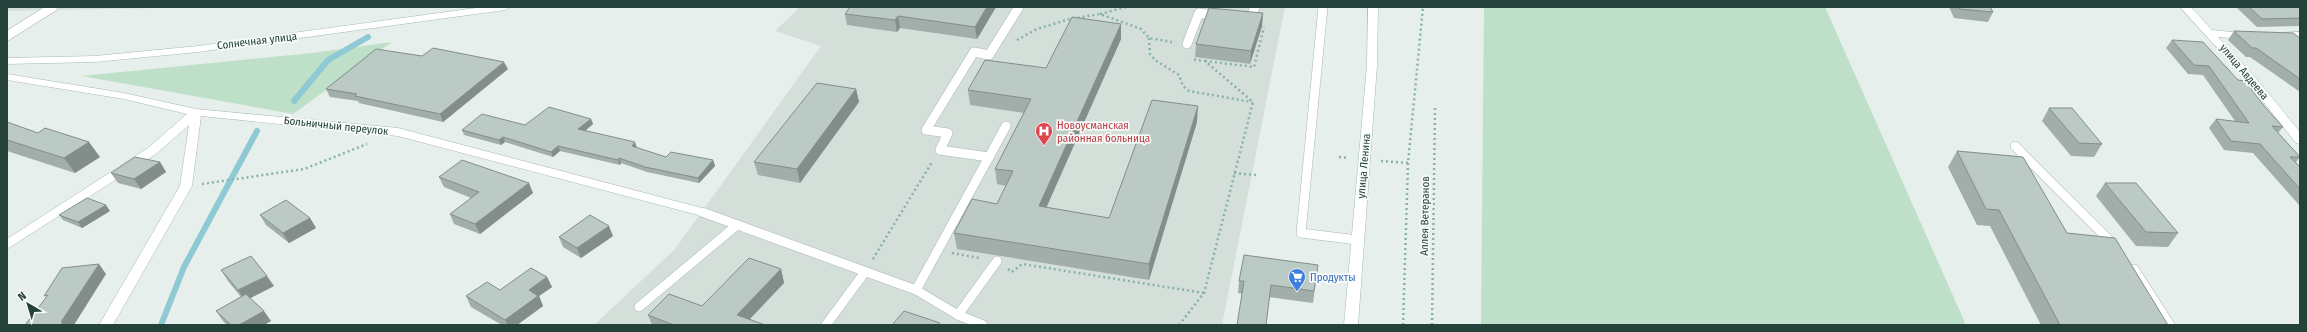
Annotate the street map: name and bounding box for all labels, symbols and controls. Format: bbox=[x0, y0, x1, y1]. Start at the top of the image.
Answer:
street label: Солнечная улица bbox=[216, 30, 298, 52]
street label: улица Авдеева bbox=[2217, 42, 2271, 102]
street label: Больничный переулок bbox=[283, 114, 390, 138]
place label: Новоусманская районная больница bbox=[1057, 119, 1150, 145]
hospital icon: Новоусманская районная больница bbox=[1034, 121, 1054, 146]
street label: улица Ленина bbox=[1355, 133, 1373, 199]
street label: Аллея Ветеранов bbox=[1418, 176, 1432, 256]
supermarket icon: Продукты bbox=[1287, 267, 1307, 292]
place label: Продукты bbox=[1310, 271, 1356, 284]
north arrow bbox=[8, 284, 48, 324]
text: N bbox=[16, 289, 29, 304]

